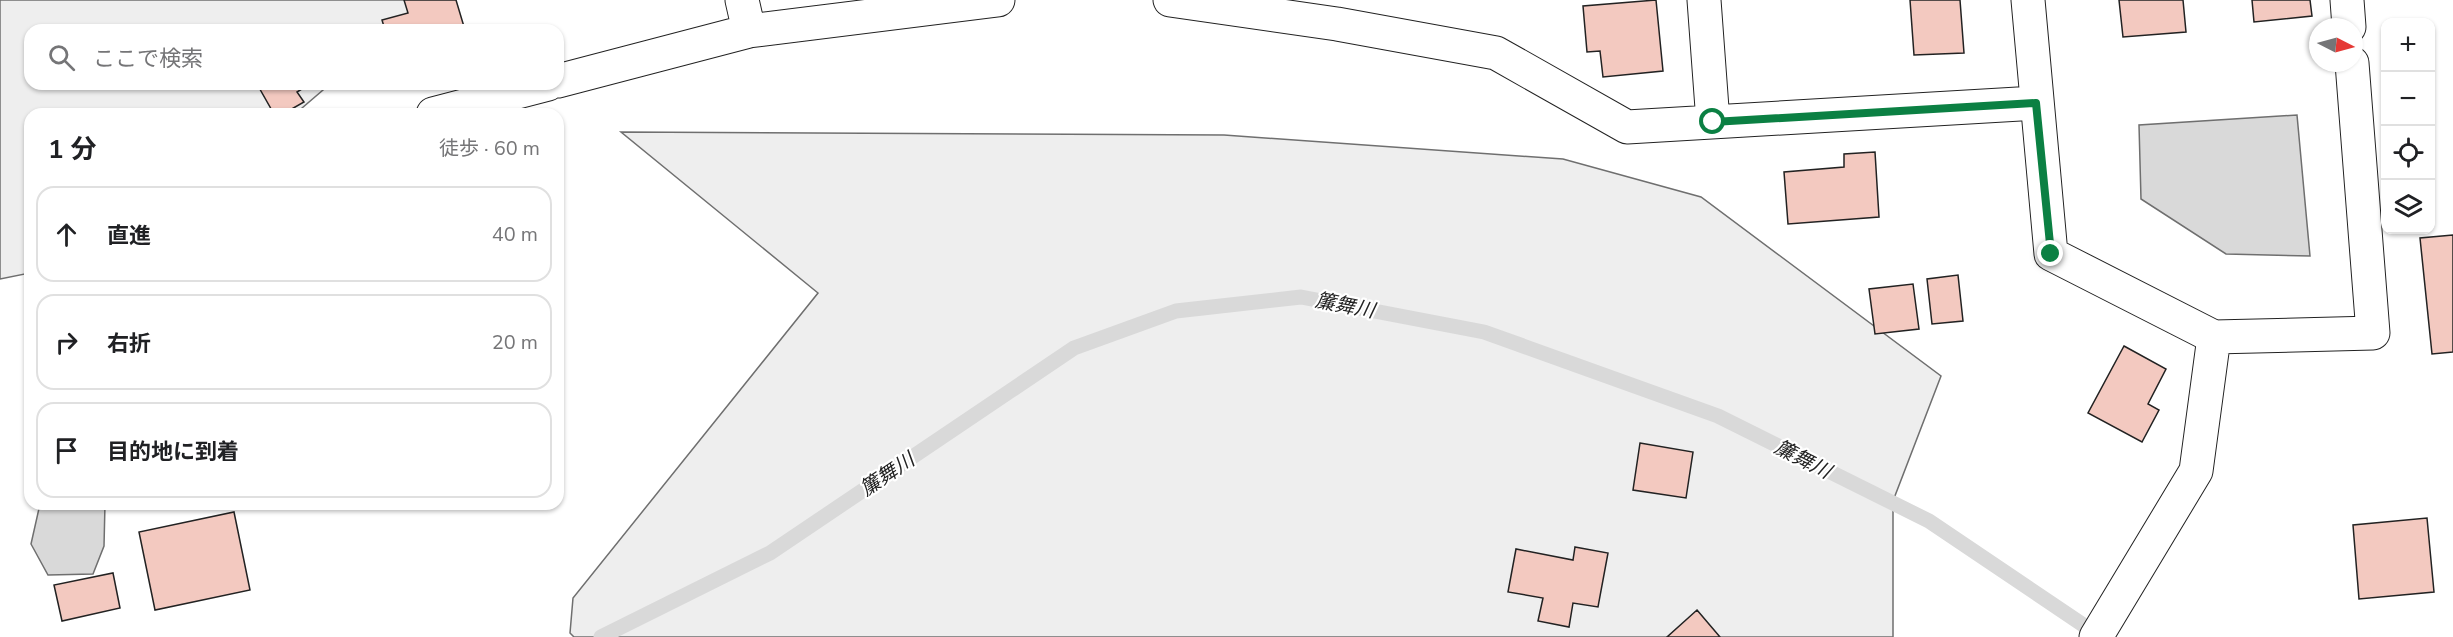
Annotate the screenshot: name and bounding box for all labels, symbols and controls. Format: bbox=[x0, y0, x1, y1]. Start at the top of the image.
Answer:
north arrow bbox=[2309, 18, 2363, 72]
map controls bbox=[2381, 18, 2435, 234]
button: + bbox=[2381, 18, 2435, 72]
search box bbox=[24, 24, 564, 90]
icon: search bbox=[45, 41, 78, 74]
text: ここで検索 bbox=[93, 44, 203, 74]
button: − bbox=[2381, 72, 2435, 126]
route start bbox=[1699, 108, 1725, 134]
button: locate bbox=[2381, 126, 2435, 180]
text: 1 分 bbox=[48, 132, 97, 167]
text: 徒歩 · 60 m bbox=[439, 135, 540, 162]
button: layers bbox=[2381, 180, 2435, 234]
icon: ahead bbox=[50, 218, 83, 251]
text: 直進 bbox=[107, 221, 151, 251]
text: 40 m bbox=[492, 221, 538, 248]
route end bbox=[2037, 240, 2063, 266]
water label: 簾舞川 bbox=[1313, 287, 1379, 325]
icon: right bbox=[50, 326, 83, 359]
text: 右折 bbox=[107, 329, 151, 359]
text: 20 m bbox=[492, 329, 538, 356]
icon: arrive bbox=[50, 434, 83, 467]
water label: 簾舞川 bbox=[1770, 434, 1837, 486]
text: 目的地に到着 bbox=[107, 437, 239, 467]
water label: 簾舞川 bbox=[855, 445, 921, 502]

